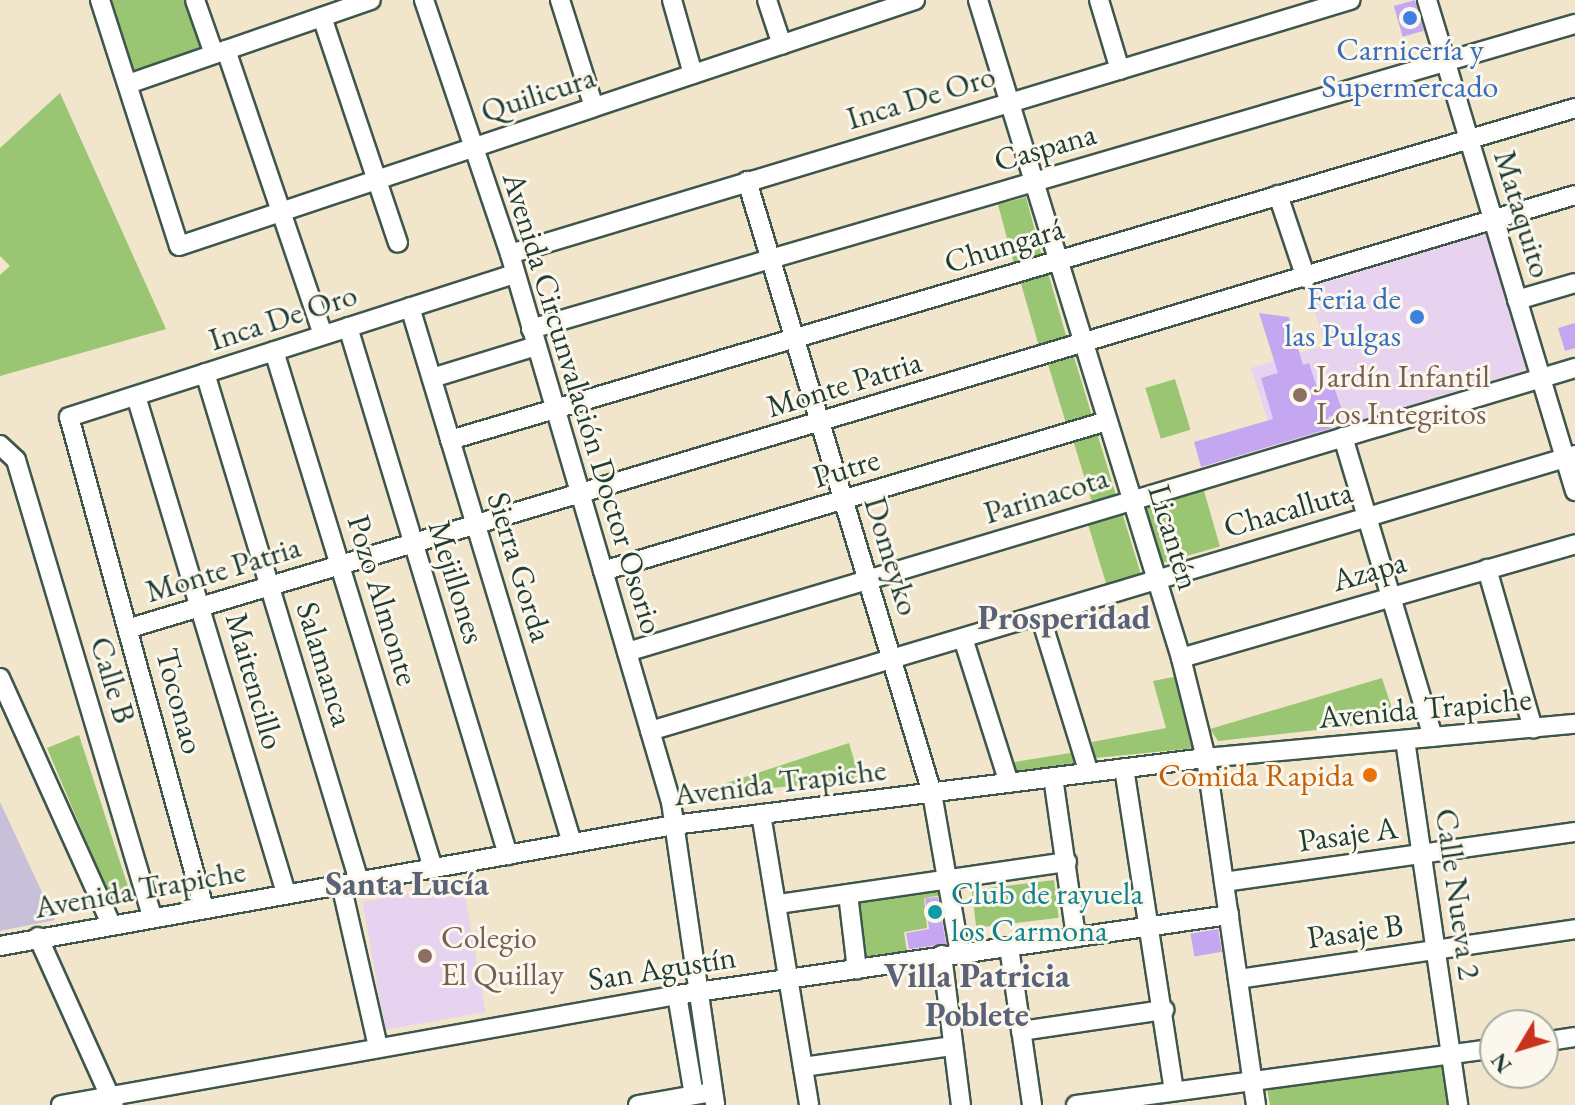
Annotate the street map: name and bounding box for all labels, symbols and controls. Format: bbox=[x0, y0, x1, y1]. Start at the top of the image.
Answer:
marker: Carnicería y Supermercado bbox=[1401, 9, 1419, 27]
place label: Carnicería y Supermercado bbox=[1322, 31, 1498, 106]
street label: Inca De Oro bbox=[842, 56, 1000, 138]
street label: Quilicura bbox=[476, 58, 600, 130]
street label: Caspana bbox=[990, 114, 1100, 180]
street label: Mataquito bbox=[1485, 146, 1561, 282]
street label: Avenida Circunvalación Doctor Osorio bbox=[494, 168, 672, 638]
street label: Chungará bbox=[940, 209, 1068, 281]
street label: Inca De Oro bbox=[204, 275, 362, 359]
place label: Feria de las Pulgas bbox=[1285, 280, 1401, 355]
marker: Feria de las Pulgas bbox=[1408, 308, 1426, 326]
street label: Monte Patria bbox=[762, 342, 926, 426]
place label: Jardín Infantil Los Integritos bbox=[1316, 358, 1490, 433]
marker: Jardín Infantil Los Integritos bbox=[1291, 386, 1309, 404]
street label: Putre bbox=[808, 440, 884, 496]
street label: Parinacota bbox=[979, 458, 1113, 532]
street label: Chacalluta bbox=[1219, 472, 1357, 546]
street label: Licantén bbox=[1140, 480, 1208, 594]
street label: Sierra Gorda bbox=[479, 487, 561, 647]
street label: Domeyko bbox=[856, 492, 928, 620]
street label: Pozo Almonte bbox=[339, 510, 427, 690]
street label: Mejillones bbox=[420, 516, 494, 648]
street label: Monte Patria bbox=[141, 527, 305, 611]
street label: Azapa bbox=[1328, 542, 1410, 600]
street label: Salamanca bbox=[288, 597, 362, 731]
district label: Prosperidad bbox=[977, 598, 1151, 638]
street label: Maitencillo bbox=[217, 608, 293, 754]
street label: Calle B bbox=[82, 632, 144, 728]
street label: Toconao bbox=[148, 644, 212, 758]
street label: Avenida Trapiche bbox=[1317, 680, 1533, 736]
street label: Avenida Trapiche bbox=[672, 750, 888, 814]
place label: Comida Rapida bbox=[1158, 756, 1354, 794]
marker: Comida Rapida bbox=[1361, 766, 1379, 784]
street label: Calle Nueva 2 bbox=[1427, 806, 1489, 982]
street label: Pasaje A bbox=[1296, 808, 1400, 860]
street label: Avenida Trapiche bbox=[31, 852, 249, 926]
district label: Santa Lucía bbox=[325, 864, 489, 904]
place label: Club de rayuela los Carmona bbox=[951, 875, 1143, 950]
marker: Club de rayuela los Carmona bbox=[926, 903, 944, 921]
street label: Pasaje B bbox=[1305, 905, 1405, 957]
place label: Colegio El Quillay bbox=[441, 919, 564, 994]
street label: San Agustín bbox=[585, 937, 739, 999]
marker: Colegio El Quillay bbox=[416, 947, 434, 965]
district label: Villa Patricia Poblete bbox=[884, 955, 1070, 1034]
north arrow bbox=[1479, 1009, 1559, 1089]
text: N bbox=[1484, 1047, 1518, 1079]

